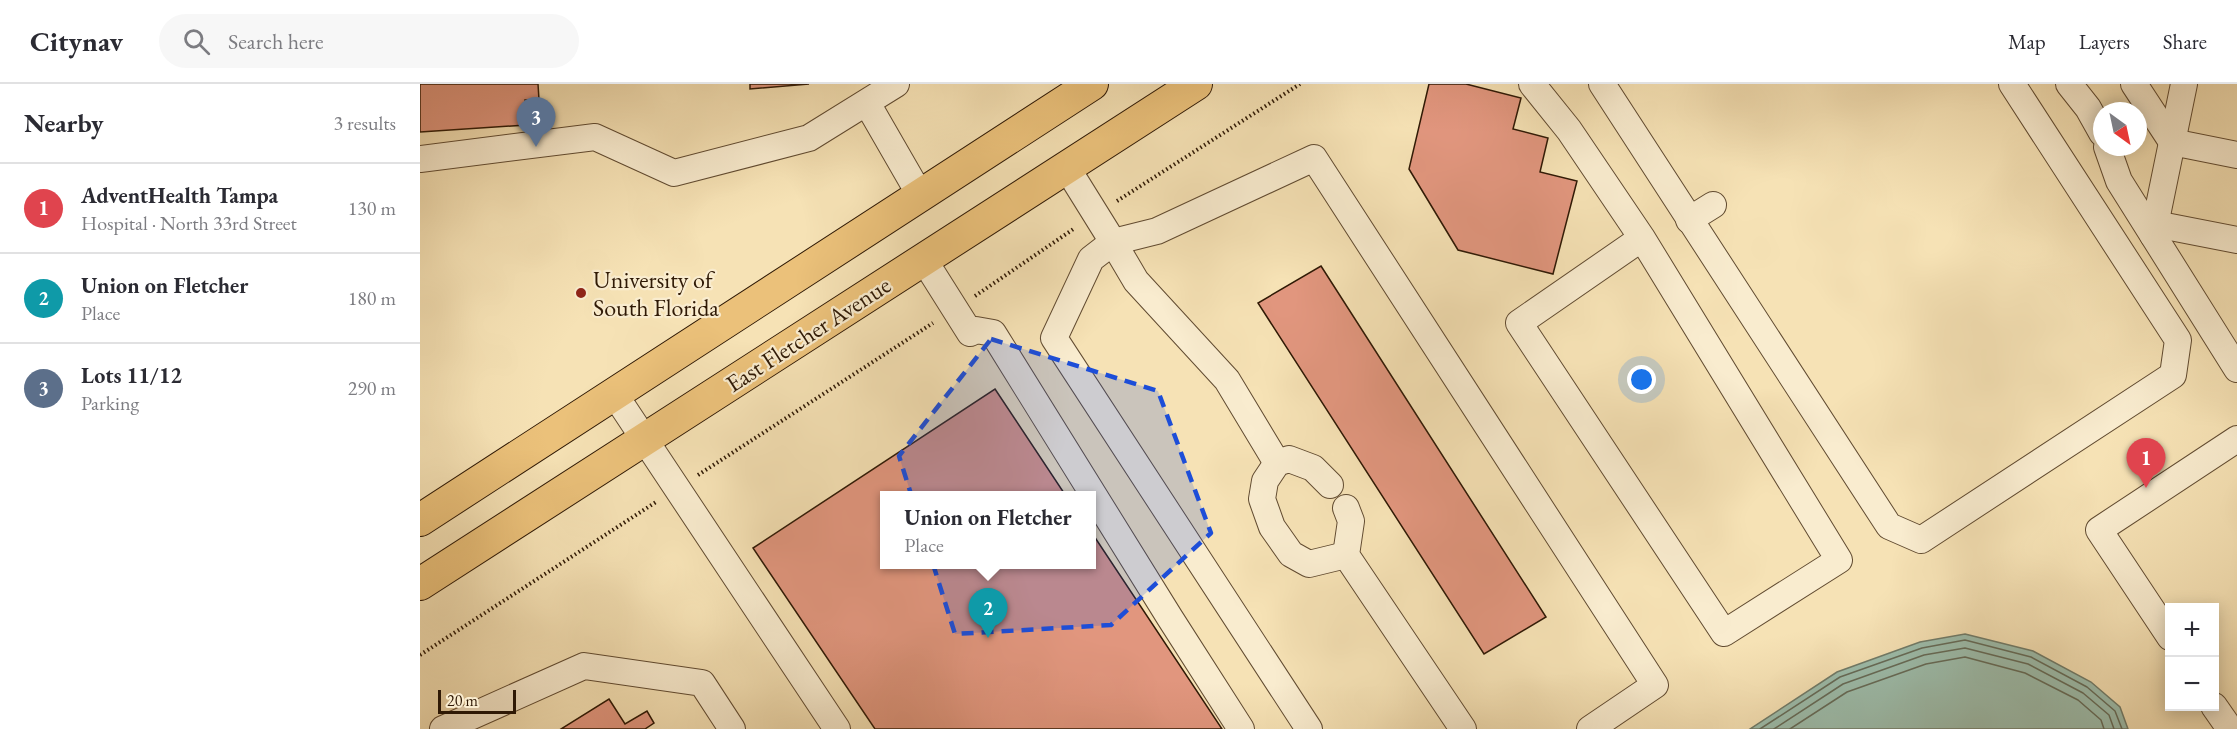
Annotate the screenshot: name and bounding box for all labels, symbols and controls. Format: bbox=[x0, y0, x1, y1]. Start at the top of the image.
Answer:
search box bbox=[159, 14, 579, 68]
text: Citynav bbox=[30, 23, 123, 59]
icon: search bbox=[180, 25, 213, 58]
text: Search here bbox=[228, 27, 324, 56]
text: Map bbox=[2008, 28, 2046, 55]
text: Layers bbox=[2079, 28, 2130, 55]
text: Share bbox=[2163, 28, 2207, 55]
pin: 3 bbox=[516, 98, 556, 147]
north arrow bbox=[2093, 102, 2147, 156]
text: Nearby bbox=[24, 106, 104, 140]
text: 3 results bbox=[333, 110, 396, 136]
text: AdventHealth Tampa bbox=[81, 181, 278, 210]
text: 1 bbox=[38, 195, 49, 221]
text: 130 m bbox=[348, 195, 396, 221]
text: Hospital · North 33rd Street bbox=[81, 210, 297, 236]
place label: University of South Florida bbox=[593, 264, 719, 323]
street label: East Fletcher Avenue bbox=[720, 269, 896, 399]
text: Union on Fletcher bbox=[81, 271, 248, 300]
text: 2 bbox=[38, 285, 49, 311]
text: 180 m bbox=[348, 285, 396, 311]
marker: University of South Florida bbox=[574, 286, 588, 300]
text: Place bbox=[81, 300, 120, 326]
text: Lots 11/12 bbox=[81, 361, 182, 390]
your location bbox=[1627, 365, 1656, 394]
text: 3 bbox=[38, 375, 49, 401]
text: 290 m bbox=[348, 375, 396, 401]
text: Parking bbox=[81, 390, 139, 416]
pin: 1 bbox=[2126, 438, 2166, 488]
popup bbox=[880, 491, 1096, 569]
text: Union on Fletcher bbox=[904, 503, 1072, 532]
text: Place bbox=[904, 532, 944, 558]
pin: 2 bbox=[968, 588, 1008, 638]
map controls bbox=[2165, 603, 2219, 711]
button: + bbox=[2165, 603, 2219, 657]
button: − bbox=[2165, 657, 2219, 711]
scale bar bbox=[438, 687, 516, 714]
text: 20 m bbox=[447, 690, 478, 711]

